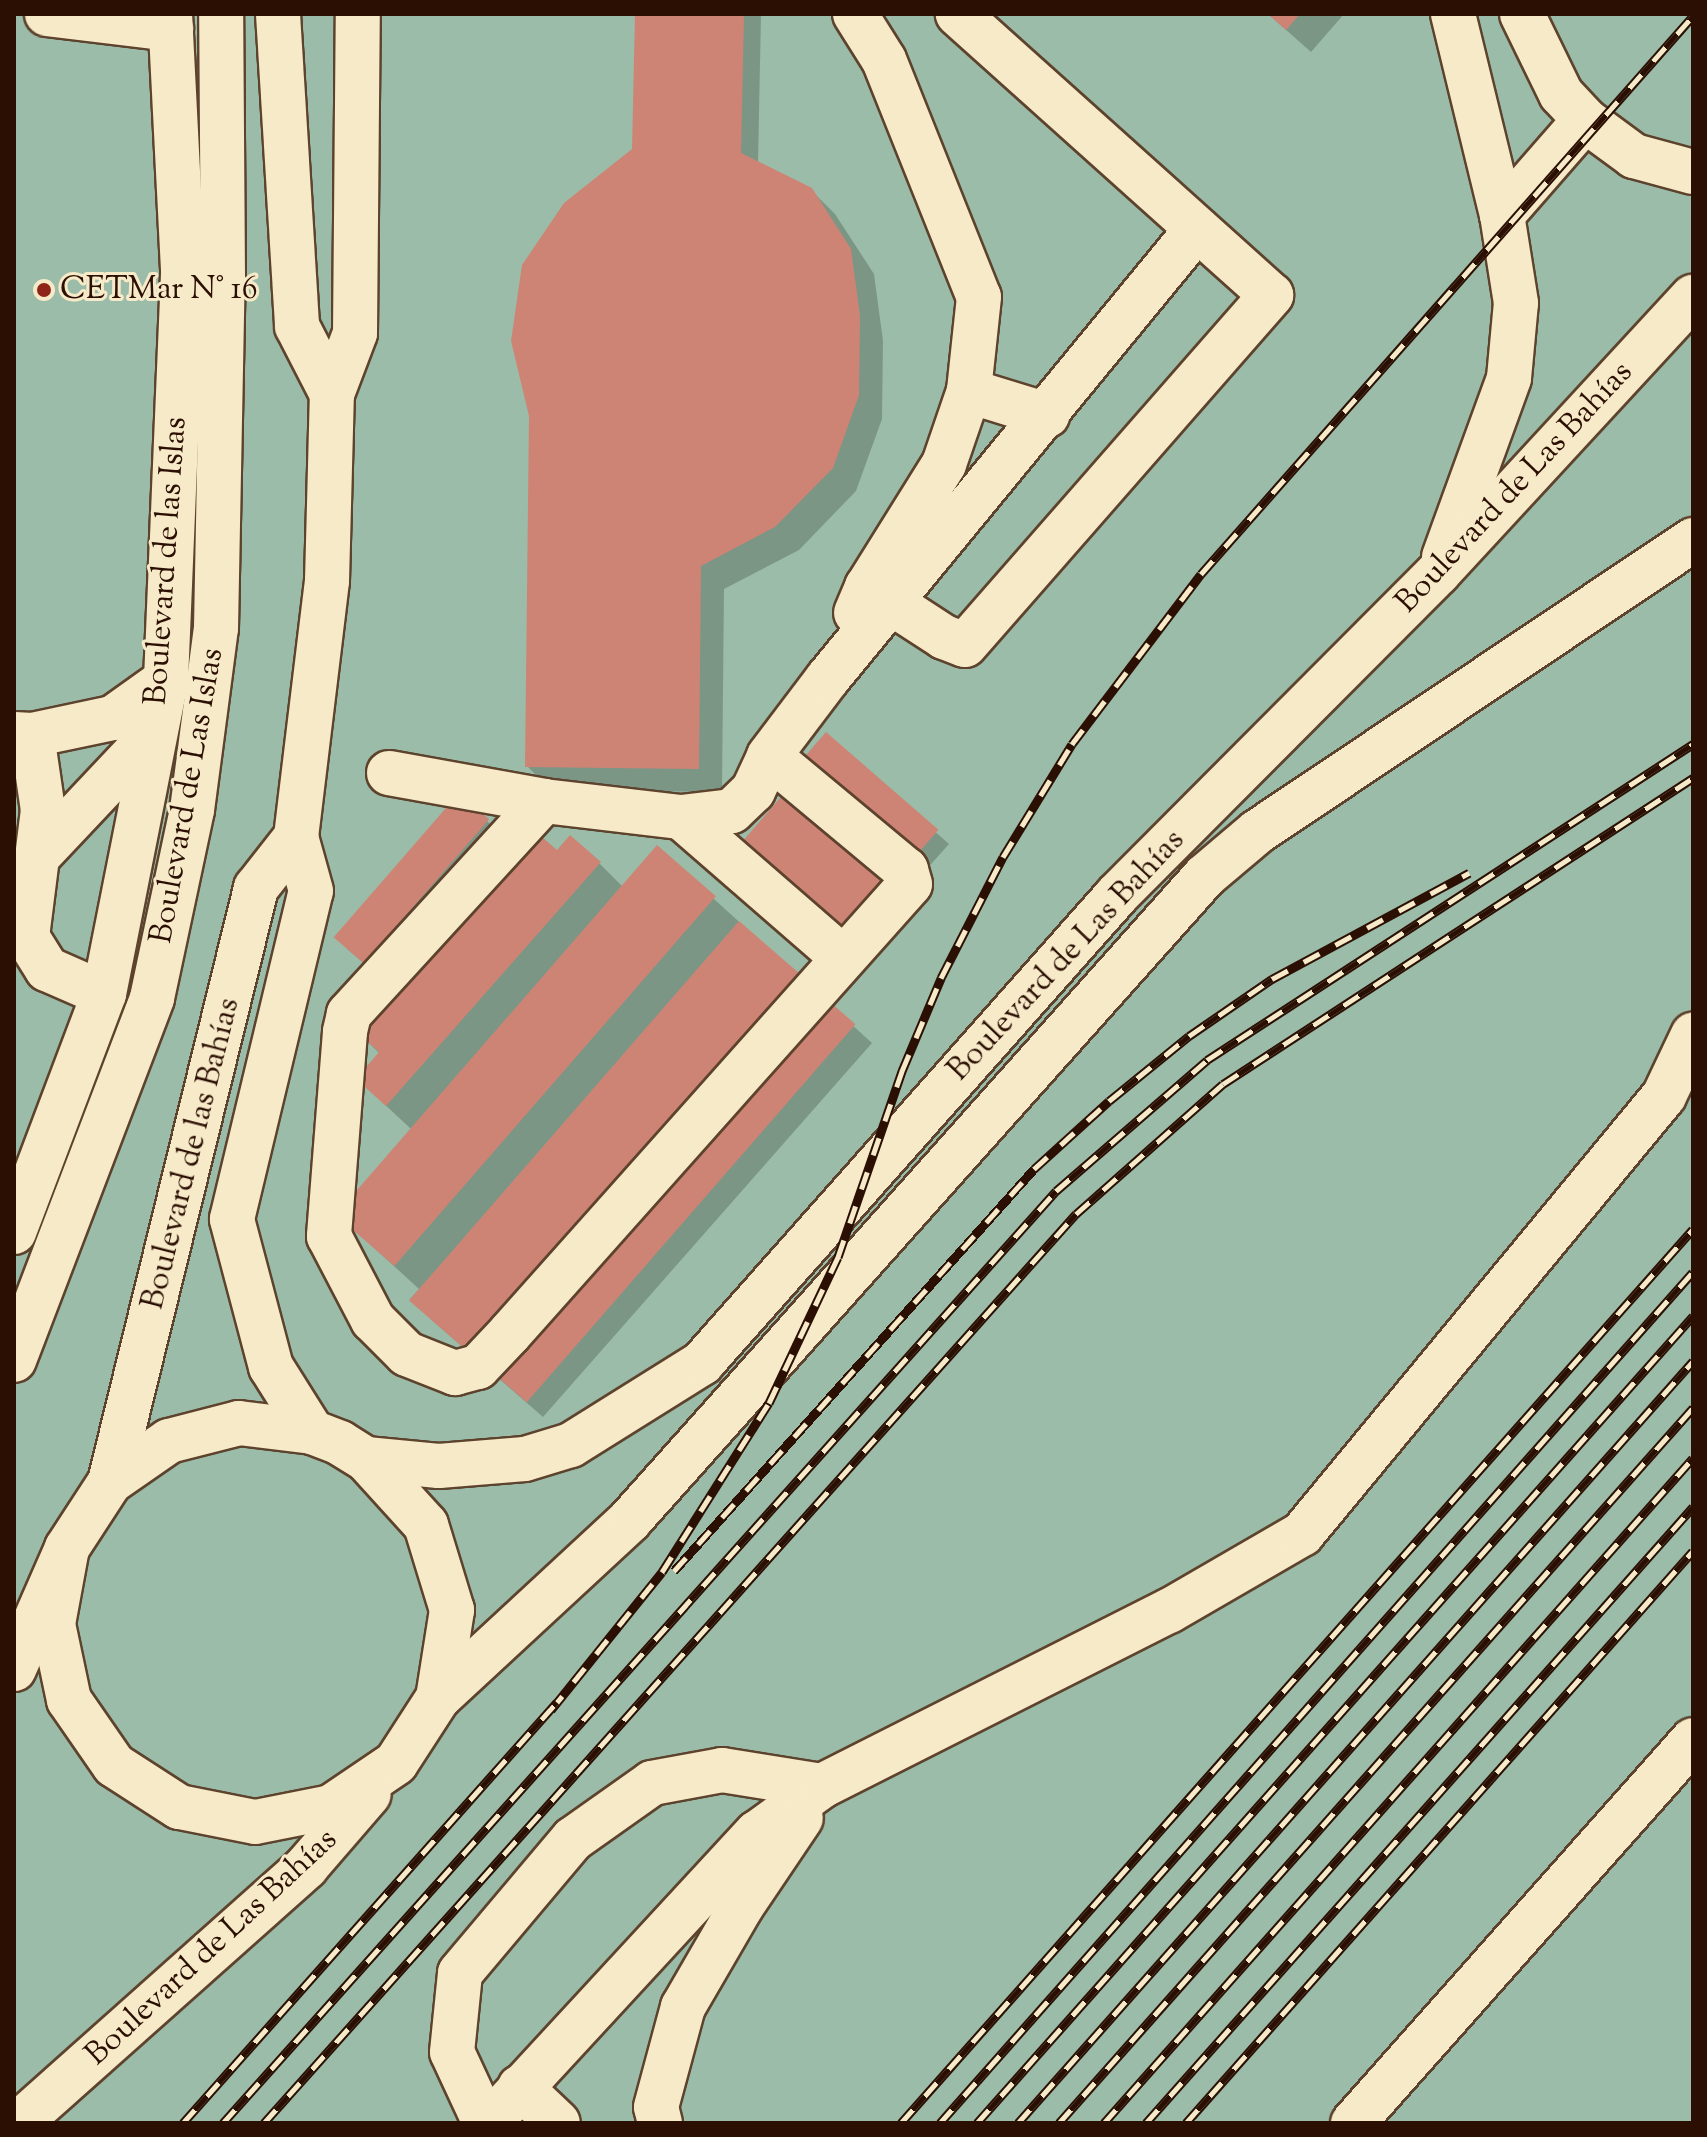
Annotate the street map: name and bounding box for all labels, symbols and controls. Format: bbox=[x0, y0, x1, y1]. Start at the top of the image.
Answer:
place label: CETMar N° 16 bbox=[60, 271, 258, 309]
marker: CETMar N° 16 bbox=[35, 281, 53, 299]
street label: Boulevard de Las Bahías bbox=[1388, 354, 1642, 622]
street label: Boulevard de las Islas bbox=[138, 416, 196, 706]
street label: Boulevard de Las Islas bbox=[143, 645, 233, 947]
street label: Boulevard de Las Bahías bbox=[940, 822, 1194, 1090]
street label: Boulevard de las Bahías bbox=[135, 994, 249, 1314]
street label: Boulevard de Las Bahías bbox=[78, 1821, 346, 2075]

